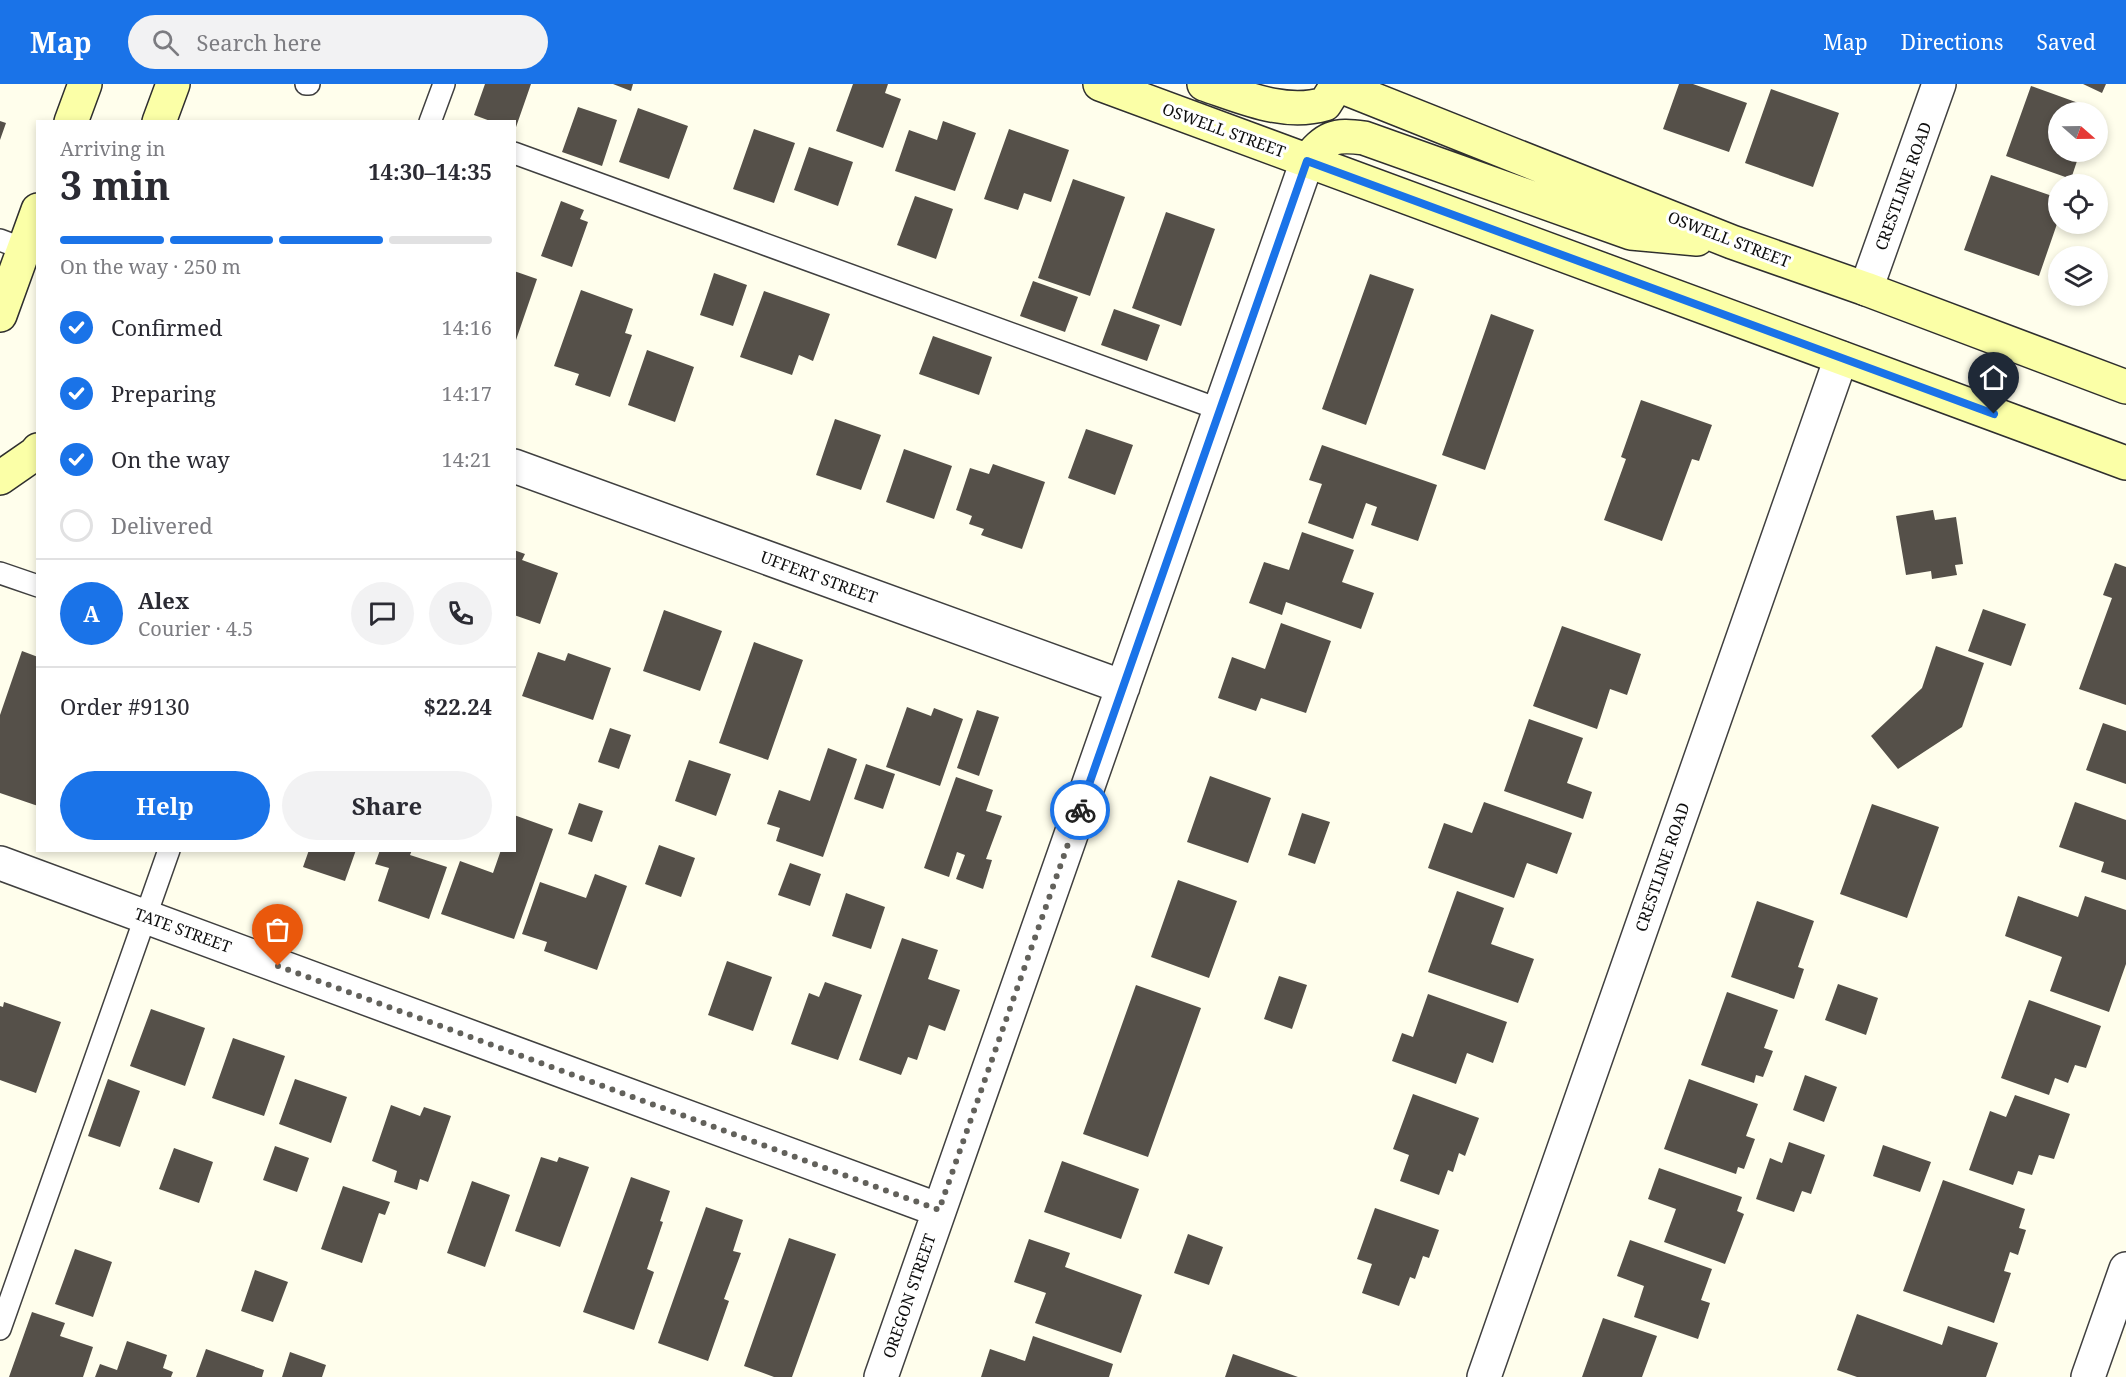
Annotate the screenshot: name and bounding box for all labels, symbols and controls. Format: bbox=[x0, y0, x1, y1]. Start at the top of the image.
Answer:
search box bbox=[128, 15, 548, 69]
text: Map bbox=[30, 23, 92, 61]
icon: search bbox=[149, 26, 182, 59]
text: Search here bbox=[197, 27, 321, 57]
text: Map bbox=[1823, 28, 1868, 56]
text: Directions bbox=[1901, 28, 2003, 56]
text: Saved bbox=[2036, 28, 2096, 56]
street label: OSWELL STREET bbox=[1159, 98, 1289, 163]
north arrow bbox=[2048, 102, 2108, 162]
map controls bbox=[2048, 102, 2108, 306]
street label: CRESTLINE ROAD bbox=[1870, 119, 1936, 253]
text: Arriving in bbox=[60, 135, 165, 162]
text: 14:30–14:35 bbox=[368, 156, 492, 186]
text: 3 min bbox=[60, 158, 170, 211]
button: locate bbox=[2048, 174, 2108, 234]
street label: OSWELL STREET bbox=[1665, 206, 1794, 273]
button: layers bbox=[2048, 246, 2108, 306]
text: On the way · 250 m bbox=[60, 253, 241, 280]
icon: check bbox=[60, 311, 93, 344]
text: Confirmed bbox=[111, 312, 222, 342]
text: 14:16 bbox=[442, 314, 492, 341]
pin bbox=[1968, 352, 2019, 414]
icon: home bbox=[1977, 361, 2010, 394]
icon: check bbox=[60, 377, 93, 410]
text: Preparing bbox=[111, 378, 216, 408]
text: 14:17 bbox=[442, 380, 492, 407]
icon: check bbox=[60, 443, 93, 476]
text: On the way bbox=[111, 444, 230, 474]
text: 14:21 bbox=[442, 446, 492, 473]
text: Delivered bbox=[111, 510, 213, 540]
street label: UFFERT STREET bbox=[757, 546, 881, 608]
button: chat bbox=[351, 582, 414, 645]
button: phone bbox=[429, 582, 492, 645]
text: Alex bbox=[138, 585, 189, 615]
text: A bbox=[83, 598, 100, 628]
text: Courier · 4.5 bbox=[138, 615, 253, 642]
text: Order #9130 bbox=[60, 691, 190, 721]
text: $22.24 bbox=[423, 691, 492, 721]
button: Help bbox=[60, 771, 270, 840]
button: Share bbox=[282, 771, 492, 840]
courier bbox=[1050, 780, 1110, 840]
icon: bike bbox=[1064, 794, 1097, 827]
street label: CRESTLINE ROAD bbox=[1630, 799, 1694, 935]
street label: TATE STREET bbox=[132, 902, 235, 958]
pin bbox=[252, 904, 303, 966]
icon: bag bbox=[261, 913, 294, 946]
street label: OREGON STREET bbox=[877, 1231, 941, 1361]

